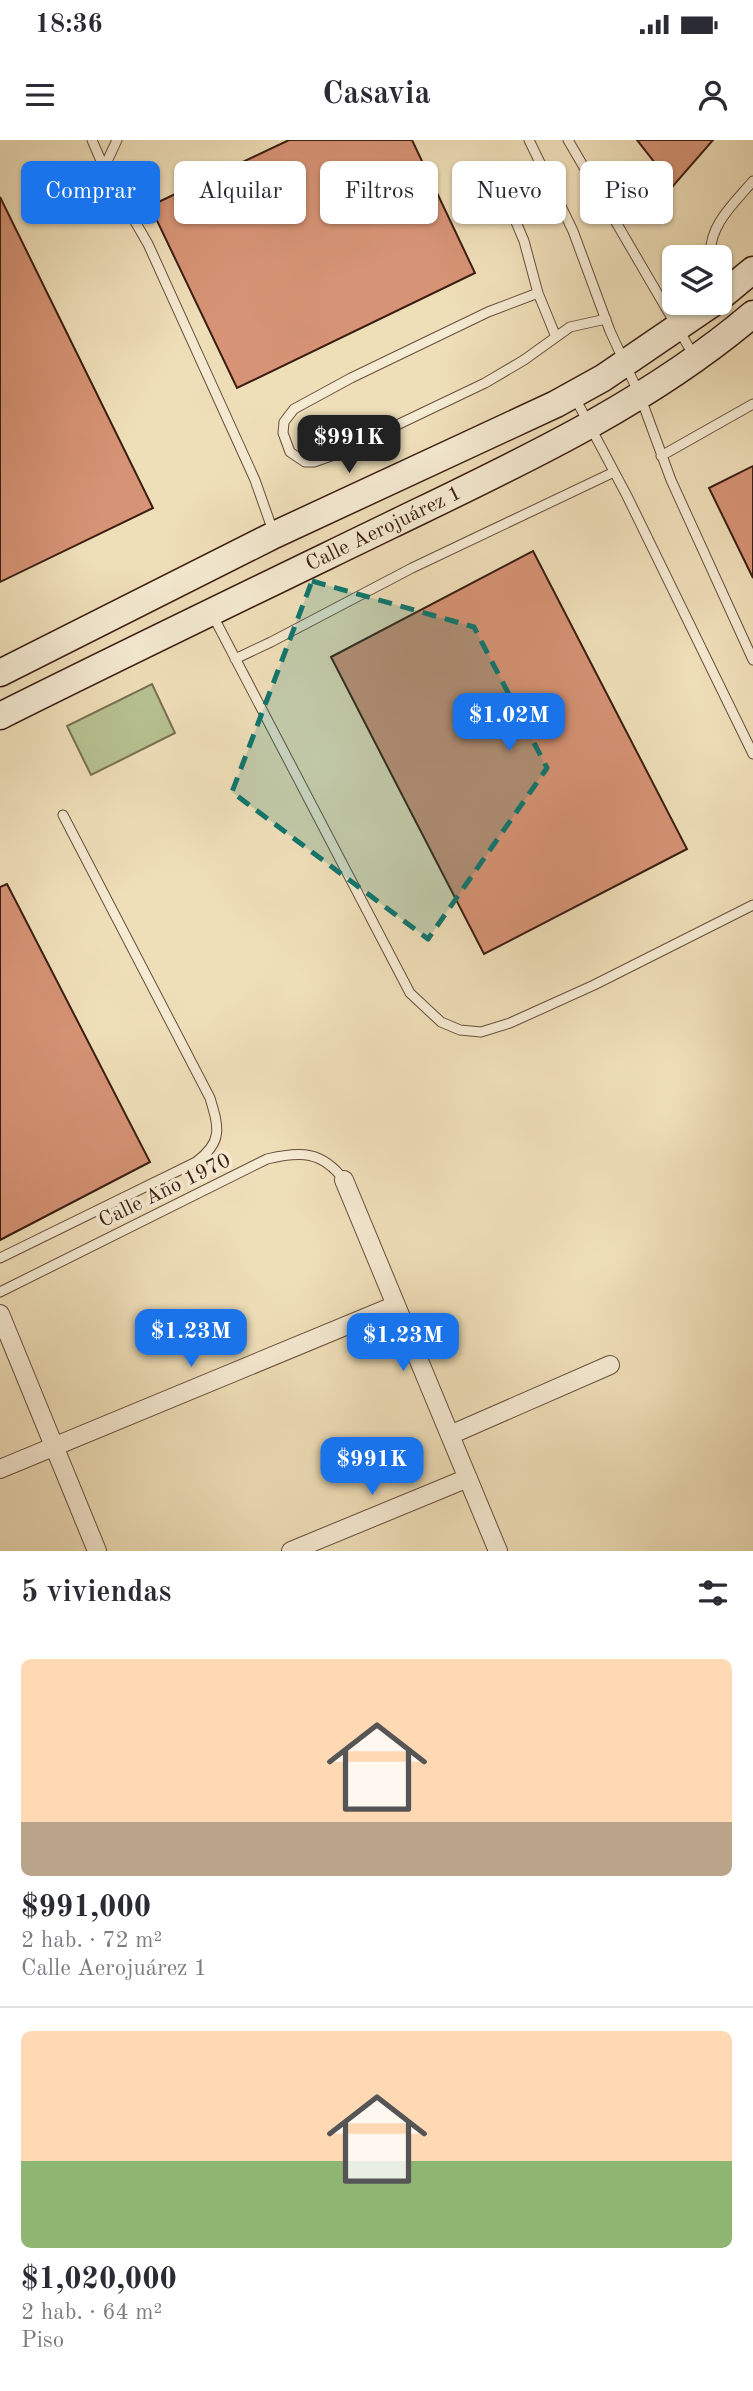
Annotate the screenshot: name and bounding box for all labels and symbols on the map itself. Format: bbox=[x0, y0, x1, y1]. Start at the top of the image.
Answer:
pin: $991K bbox=[300, 416, 398, 475]
street label: Calle Aerojuárez 1 bbox=[303, 482, 465, 575]
pin: $1.02M bbox=[452, 694, 566, 753]
street label: Calle Año 1970 bbox=[96, 1150, 234, 1232]
pin: $1.23M bbox=[134, 1310, 248, 1369]
pin: $1.23M bbox=[346, 1314, 460, 1373]
pin: $991K bbox=[323, 1438, 421, 1497]

